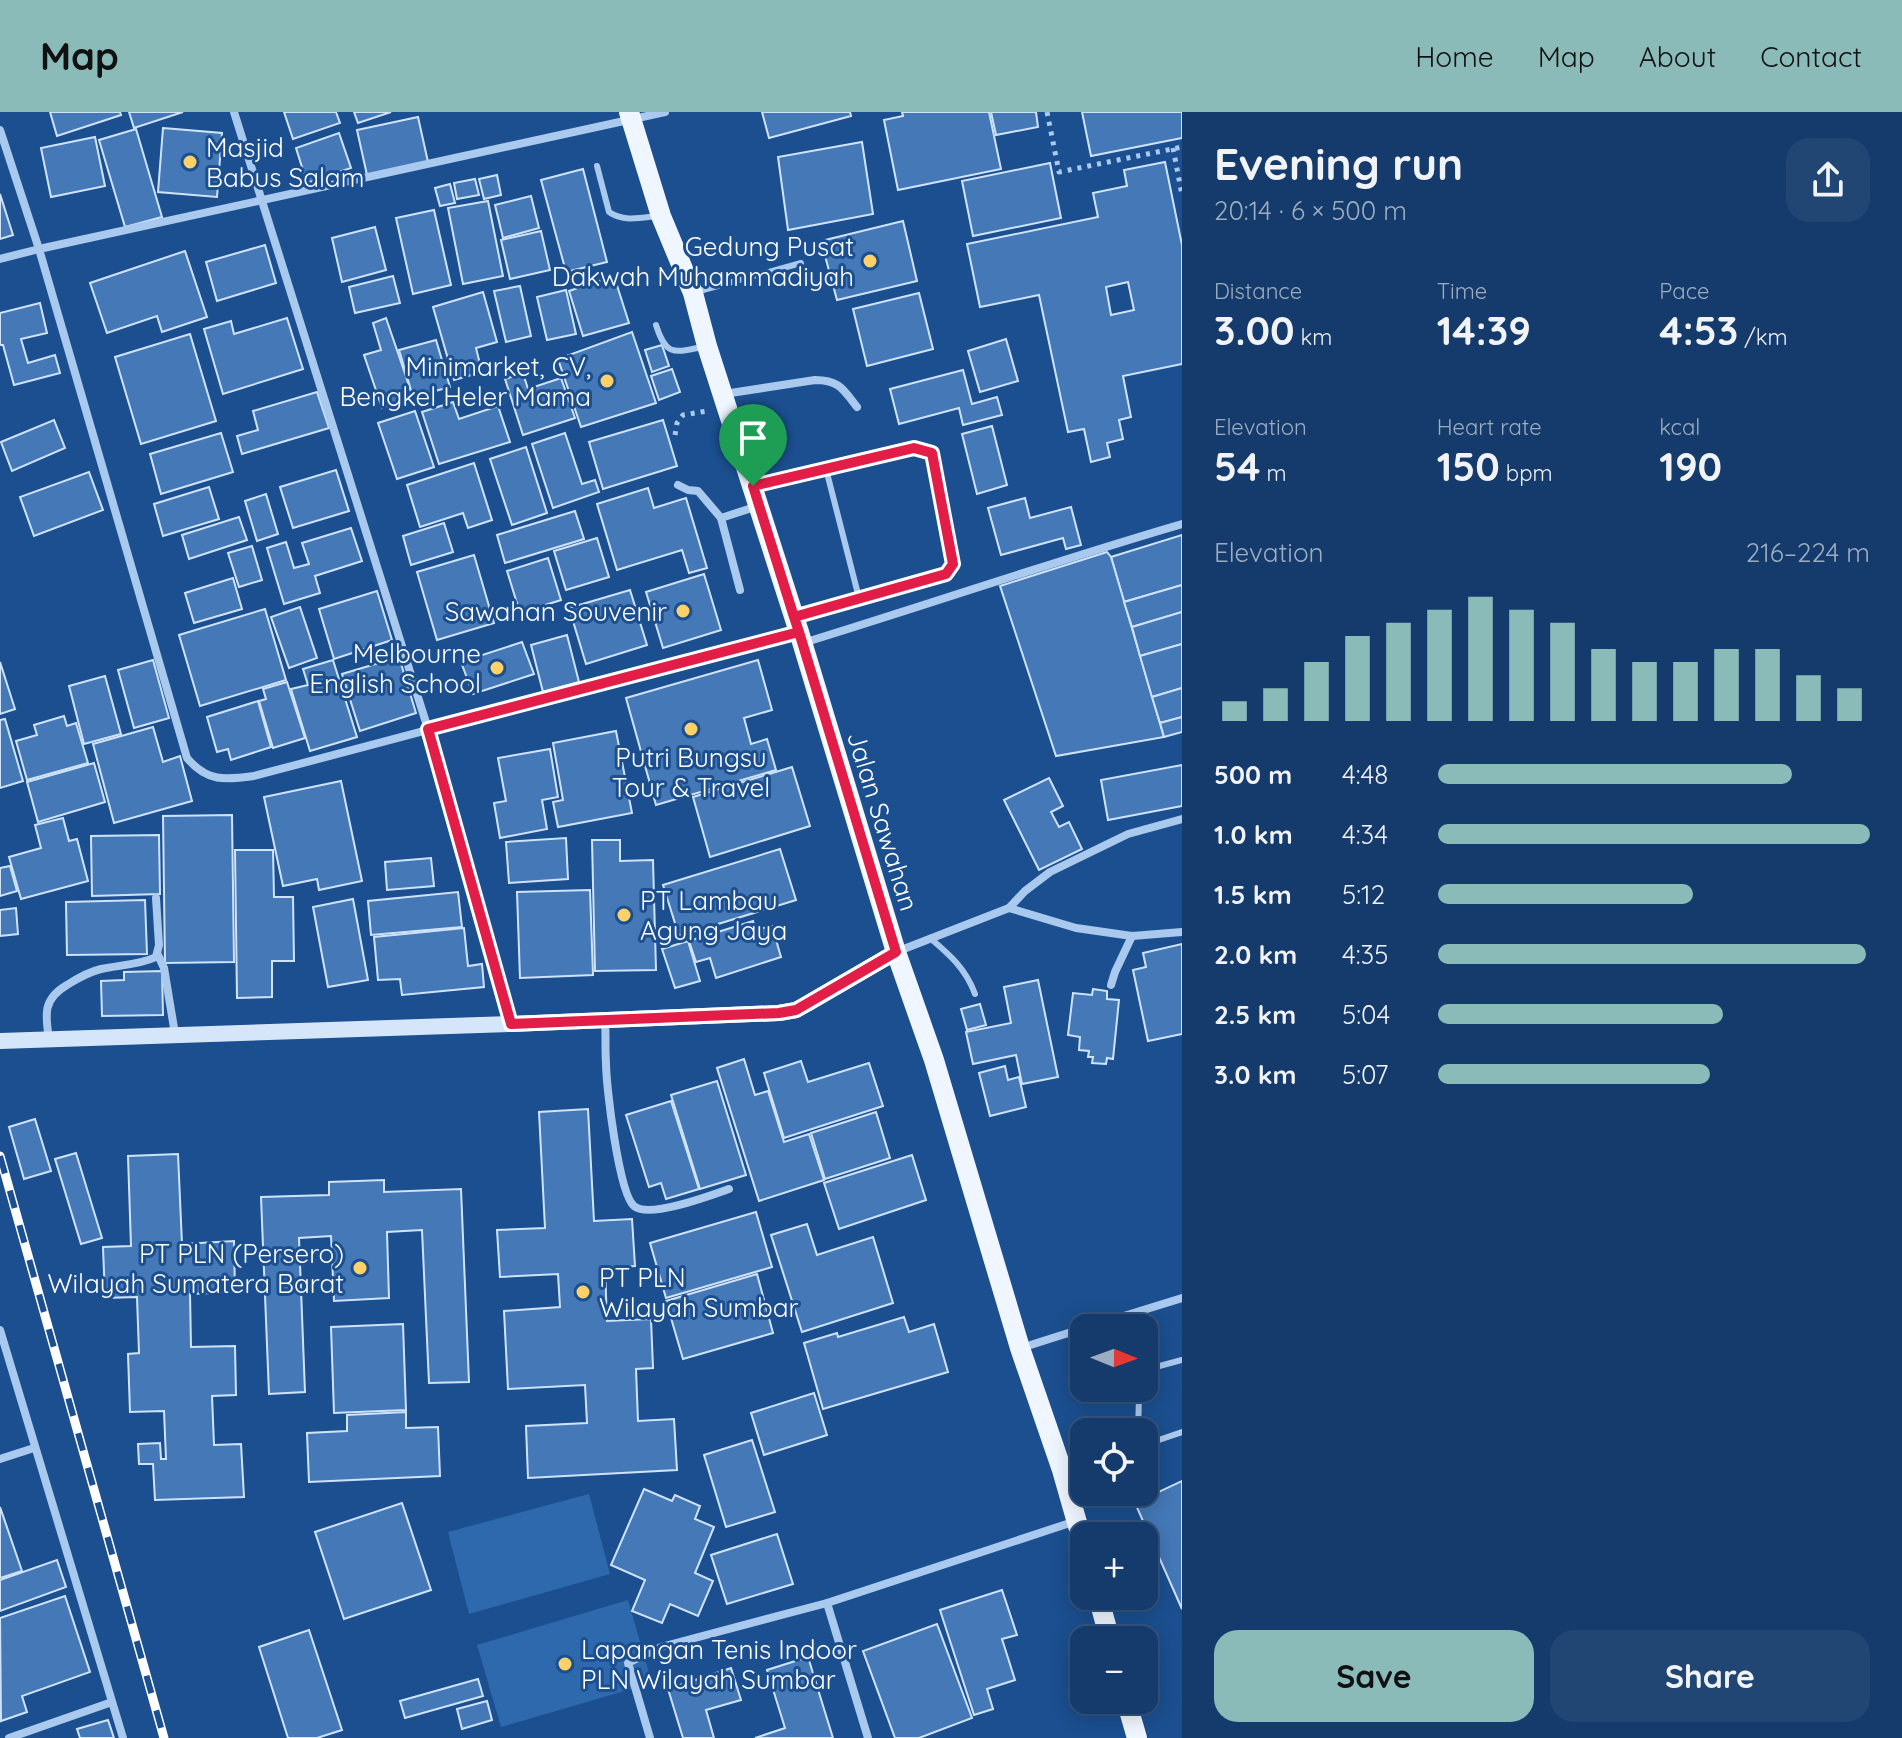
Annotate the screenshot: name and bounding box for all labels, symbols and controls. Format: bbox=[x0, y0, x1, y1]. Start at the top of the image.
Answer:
text: Map bbox=[40, 32, 119, 80]
text: Home bbox=[1415, 39, 1494, 74]
text: Map bbox=[1538, 39, 1595, 74]
text: About bbox=[1639, 39, 1716, 74]
text: Contact bbox=[1760, 39, 1862, 74]
place label: Masjid Babus Salam bbox=[206, 131, 364, 194]
text: Evening run bbox=[1214, 136, 1463, 191]
button: share bbox=[1786, 138, 1870, 222]
marker: Masjid Babus Salam bbox=[181, 153, 199, 171]
text: 20:14 · 6 × 500 m bbox=[1214, 194, 1407, 227]
place label: Gedung Pusat Dakwah Muhammadiyah bbox=[552, 230, 854, 293]
marker: Gedung Pusat Dakwah Muhammadiyah bbox=[861, 252, 879, 270]
text: Distance bbox=[1214, 277, 1302, 305]
text: Time bbox=[1437, 277, 1487, 305]
text: Pace bbox=[1659, 277, 1710, 305]
text: 3.00 bbox=[1214, 305, 1295, 355]
text: 14:39 bbox=[1437, 305, 1531, 355]
text: 4:53 bbox=[1659, 305, 1738, 355]
text: km bbox=[1295, 323, 1332, 351]
text: /km bbox=[1738, 323, 1788, 351]
place label: Minimarket, CV, Bengkel Heler Mama bbox=[339, 350, 591, 413]
marker: Minimarket, CV, Bengkel Heler Mama bbox=[598, 372, 616, 390]
pin bbox=[719, 404, 787, 486]
text: Elevation bbox=[1214, 413, 1307, 441]
text: Heart rate bbox=[1437, 413, 1542, 441]
text: kcal bbox=[1659, 413, 1700, 441]
icon: arrive bbox=[731, 416, 775, 460]
text: 54 bbox=[1214, 441, 1261, 491]
text: 150 bbox=[1437, 441, 1500, 491]
text: 190 bbox=[1659, 441, 1722, 491]
text: m bbox=[1261, 459, 1287, 487]
text: bpm bbox=[1500, 459, 1553, 487]
text: Elevation bbox=[1214, 536, 1324, 569]
text: 216–224 m bbox=[1746, 536, 1870, 569]
place label: Sawahan Souvenir bbox=[445, 595, 667, 628]
marker: Sawahan Souvenir bbox=[674, 602, 692, 620]
place label: Melbourne English School bbox=[309, 637, 481, 700]
marker: Melbourne English School bbox=[488, 659, 506, 677]
marker: Putri Bungsu Tour & Travel bbox=[682, 720, 700, 738]
street label: Jalan Sawahan bbox=[840, 727, 926, 915]
place label: Putri Bungsu Tour & Travel bbox=[612, 741, 770, 804]
text: 500 m bbox=[1214, 758, 1292, 791]
text: 4:48 bbox=[1342, 758, 1388, 791]
text: 1.0 km bbox=[1214, 818, 1293, 851]
text: 4:34 bbox=[1342, 818, 1388, 851]
text: 1.5 km bbox=[1214, 878, 1292, 911]
text: 5:12 bbox=[1342, 878, 1385, 911]
place label: PT Lambau Agung Jaya bbox=[640, 884, 787, 947]
marker: PT Lambau Agung Jaya bbox=[615, 906, 633, 924]
text: 2.0 km bbox=[1214, 938, 1297, 971]
text: 4:35 bbox=[1342, 938, 1388, 971]
text: 2.5 km bbox=[1214, 998, 1296, 1031]
text: 5:04 bbox=[1342, 998, 1390, 1031]
text: 3.0 km bbox=[1214, 1058, 1296, 1091]
text: 5:07 bbox=[1342, 1058, 1388, 1091]
place label: PT PLN (Persero) Wilayah Sumatera Barat bbox=[47, 1237, 344, 1300]
marker: PT PLN (Persero) Wilayah Sumatera Barat bbox=[351, 1259, 369, 1277]
place label: PT PLN Wilayah Sumbar bbox=[599, 1261, 798, 1324]
marker: PT PLN Wilayah Sumbar bbox=[574, 1283, 592, 1301]
north arrow bbox=[1070, 1314, 1158, 1402]
map controls bbox=[1070, 1314, 1158, 1714]
button: locate bbox=[1070, 1418, 1158, 1506]
button: + bbox=[1070, 1522, 1158, 1610]
button: − bbox=[1070, 1626, 1158, 1714]
button: Save bbox=[1214, 1630, 1534, 1722]
button: Share bbox=[1550, 1630, 1870, 1722]
place label: Lapangan Tenis Indoor PLN Wilayah Sumbar bbox=[581, 1633, 857, 1696]
marker: Lapangan Tenis Indoor PLN Wilayah Sumbar bbox=[556, 1655, 574, 1673]

